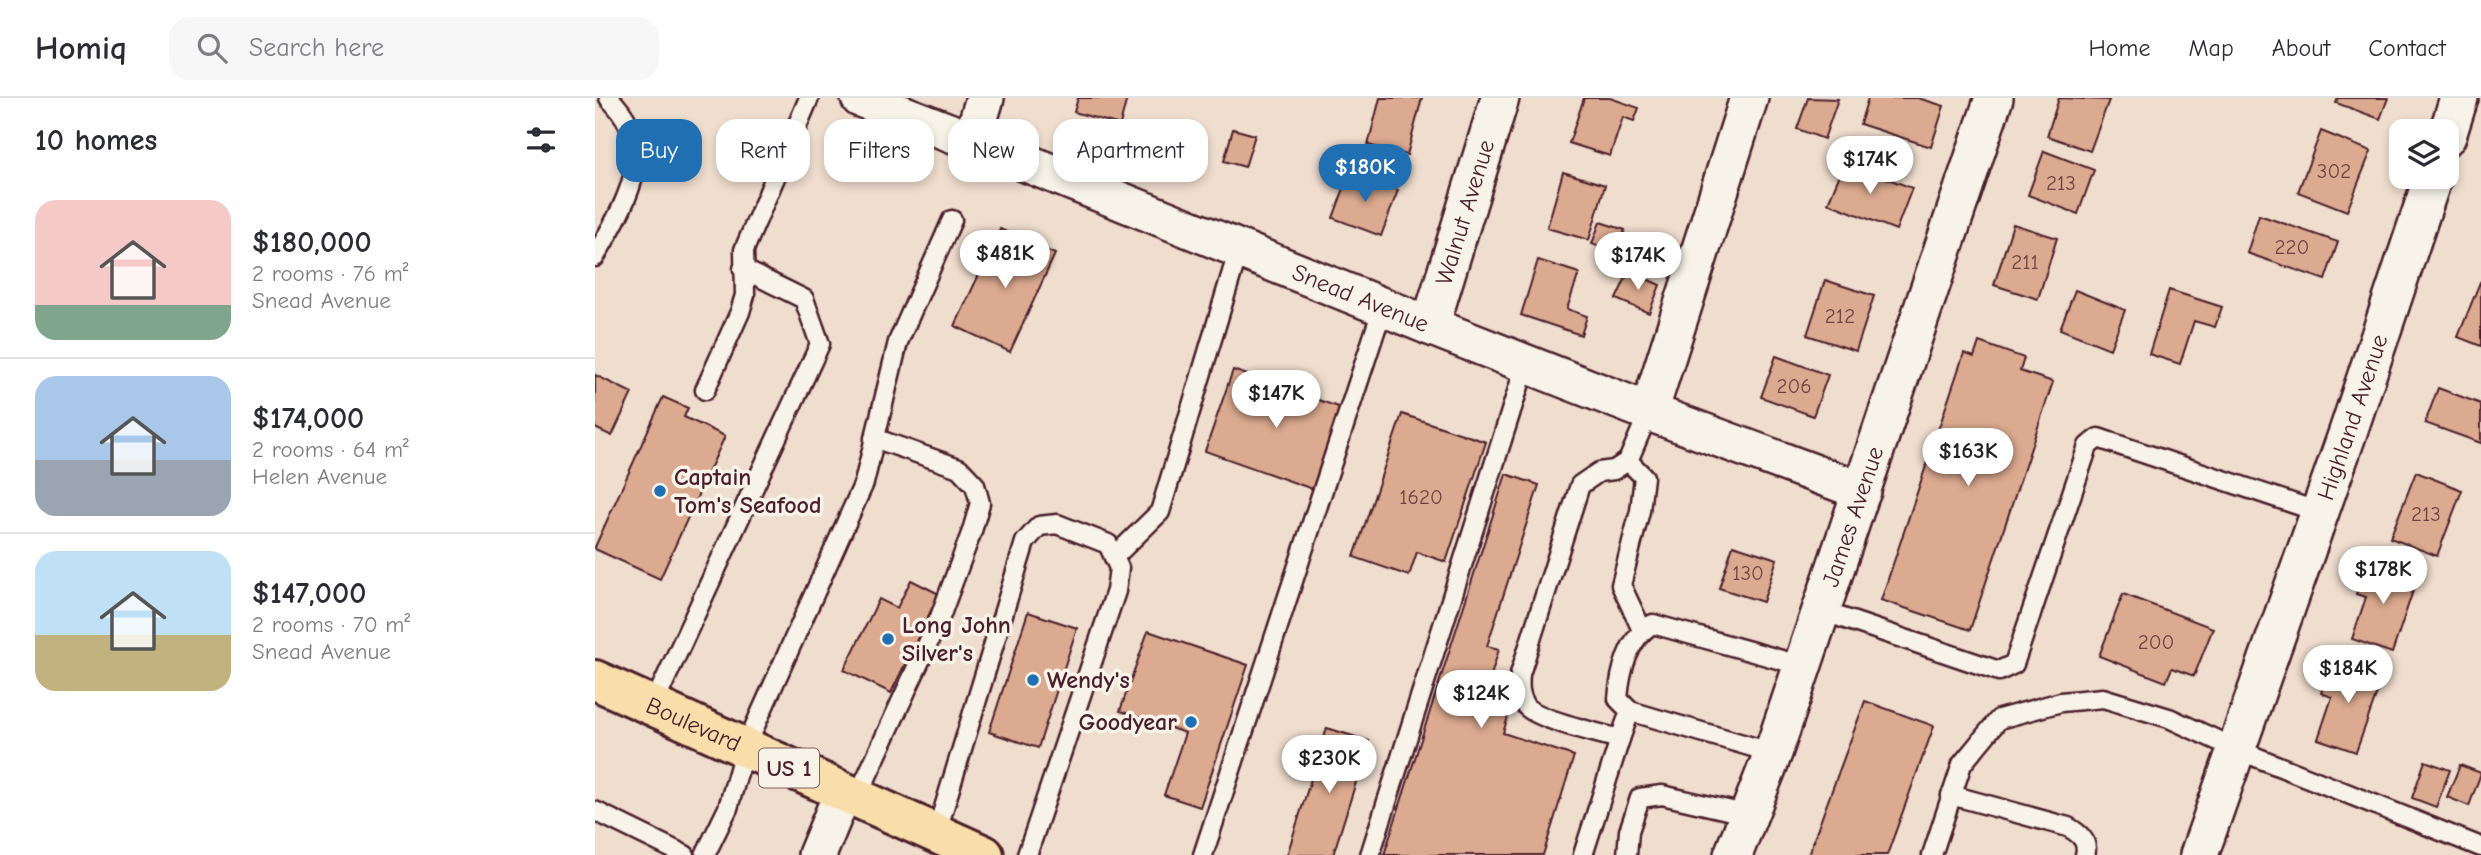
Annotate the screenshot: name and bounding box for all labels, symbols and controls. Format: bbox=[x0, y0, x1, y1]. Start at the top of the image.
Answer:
search box bbox=[169, 17, 659, 80]
text: Homiq bbox=[35, 29, 127, 67]
icon: search bbox=[193, 29, 231, 67]
text: Search here bbox=[249, 33, 384, 63]
text: Home bbox=[2089, 34, 2150, 62]
text: Map bbox=[2188, 34, 2234, 62]
text: About bbox=[2272, 34, 2330, 62]
text: Contact bbox=[2368, 34, 2446, 62]
chip: Buy bbox=[616, 119, 702, 182]
chip: Rent bbox=[716, 119, 810, 182]
chip: Filters bbox=[824, 119, 934, 182]
chip: New bbox=[948, 119, 1039, 182]
chip: Apartment bbox=[1053, 119, 1208, 182]
map controls bbox=[2389, 119, 2459, 189]
button: layers bbox=[2389, 119, 2459, 189]
icon: filters bbox=[522, 121, 560, 159]
text: 10 homes bbox=[35, 123, 157, 158]
street label: Walnut Avenue bbox=[1429, 136, 1500, 288]
pin: $174K bbox=[1821, 136, 1919, 196]
pin: $180K bbox=[1316, 144, 1414, 204]
text: $174K bbox=[1842, 145, 1898, 172]
text: $180K bbox=[1335, 153, 1395, 180]
house number: 302 bbox=[2317, 159, 2351, 183]
house number: 213 bbox=[2046, 171, 2076, 195]
text: $180,000 bbox=[252, 225, 372, 260]
icon: home bbox=[91, 228, 175, 312]
pin: $481K bbox=[956, 230, 1054, 290]
pin: $174K bbox=[1589, 232, 1687, 292]
house number: 220 bbox=[2275, 235, 2309, 259]
text: $481K bbox=[976, 239, 1034, 266]
text: $174K bbox=[1610, 241, 1666, 268]
house number: 211 bbox=[2011, 250, 2039, 274]
street label: Snead Avenue bbox=[1288, 258, 1433, 338]
text: 2 rooms · 76 m² bbox=[252, 260, 408, 287]
text: Snead Avenue bbox=[252, 287, 391, 314]
house number: 212 bbox=[1825, 304, 1855, 328]
street label: Highland Avenue bbox=[2311, 331, 2394, 504]
pin: $147K bbox=[1227, 370, 1325, 430]
house number: 206 bbox=[1776, 374, 1812, 398]
text: $147K bbox=[1248, 379, 1304, 406]
text: $174,000 bbox=[252, 401, 364, 436]
icon: home bbox=[91, 404, 175, 488]
pin: $163K bbox=[1919, 428, 2017, 488]
text: 2 rooms · 64 m² bbox=[252, 436, 409, 463]
text: $163K bbox=[1938, 437, 1998, 464]
street label: James Avenue bbox=[1816, 443, 1889, 590]
text: Helen Avenue bbox=[252, 463, 387, 490]
place label: Captain Tom's Seafood bbox=[674, 463, 822, 519]
marker: Captain Tom's Seafood bbox=[652, 483, 668, 499]
house number: 1620 bbox=[1399, 485, 1443, 509]
house number: 213 bbox=[2411, 502, 2441, 526]
pin: $178K bbox=[2334, 546, 2432, 606]
text: $178K bbox=[2354, 555, 2412, 582]
house number: 130 bbox=[1732, 561, 1764, 585]
text: $147,000 bbox=[252, 576, 366, 611]
icon: home bbox=[91, 579, 175, 663]
text: 2 rooms · 70 m² bbox=[252, 611, 410, 638]
place label: Long John Silver's bbox=[902, 611, 1011, 667]
house number: 200 bbox=[2138, 630, 2174, 654]
marker: Long John Silver's bbox=[880, 631, 896, 647]
text: Snead Avenue bbox=[252, 638, 391, 665]
pin: $184K bbox=[2299, 646, 2397, 705]
text: $184K bbox=[2319, 654, 2377, 681]
place label: Wendy's bbox=[1047, 666, 1130, 694]
pin: $124K bbox=[1432, 670, 1530, 730]
marker: Wendy's bbox=[1025, 672, 1041, 688]
text: $124K bbox=[1452, 679, 1510, 706]
street label: Boulevard bbox=[642, 691, 745, 758]
place label: Goodyear bbox=[1078, 708, 1177, 736]
marker: Goodyear bbox=[1183, 714, 1199, 730]
pin: $230K bbox=[1280, 736, 1378, 795]
text: $230K bbox=[1298, 744, 1360, 771]
road number: US 1 bbox=[759, 748, 819, 788]

